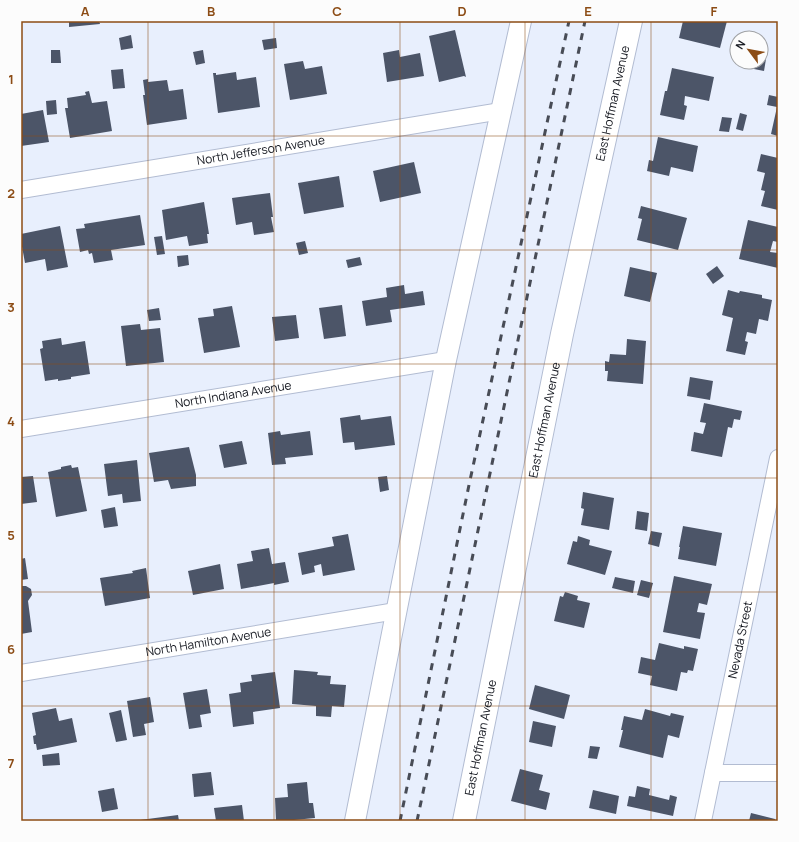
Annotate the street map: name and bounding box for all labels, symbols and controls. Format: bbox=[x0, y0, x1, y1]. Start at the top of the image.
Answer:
text: A bbox=[81, 2, 90, 20]
text: B bbox=[207, 2, 215, 20]
text: C bbox=[332, 2, 342, 20]
text: D bbox=[457, 2, 467, 20]
text: E bbox=[584, 2, 592, 20]
text: F bbox=[711, 2, 718, 20]
north arrow bbox=[729, 30, 769, 70]
text: N bbox=[732, 37, 749, 52]
street label: East Hoffman Avenue bbox=[591, 44, 633, 163]
text: 1 bbox=[8, 70, 14, 88]
street label: North Jefferson Avenue bbox=[195, 131, 326, 169]
text: 2 bbox=[7, 184, 15, 202]
text: 3 bbox=[7, 298, 15, 316]
street label: East Hoffman Avenue bbox=[524, 360, 564, 479]
street label: North Indiana Avenue bbox=[174, 376, 293, 412]
text: 4 bbox=[7, 412, 15, 430]
text: 5 bbox=[7, 526, 15, 544]
street label: Nevada Street bbox=[724, 599, 756, 680]
street label: North Hamilton Avenue bbox=[144, 623, 272, 660]
text: 6 bbox=[7, 640, 15, 658]
street label: East Hoffman Avenue bbox=[460, 678, 500, 797]
text: 7 bbox=[8, 754, 15, 772]

